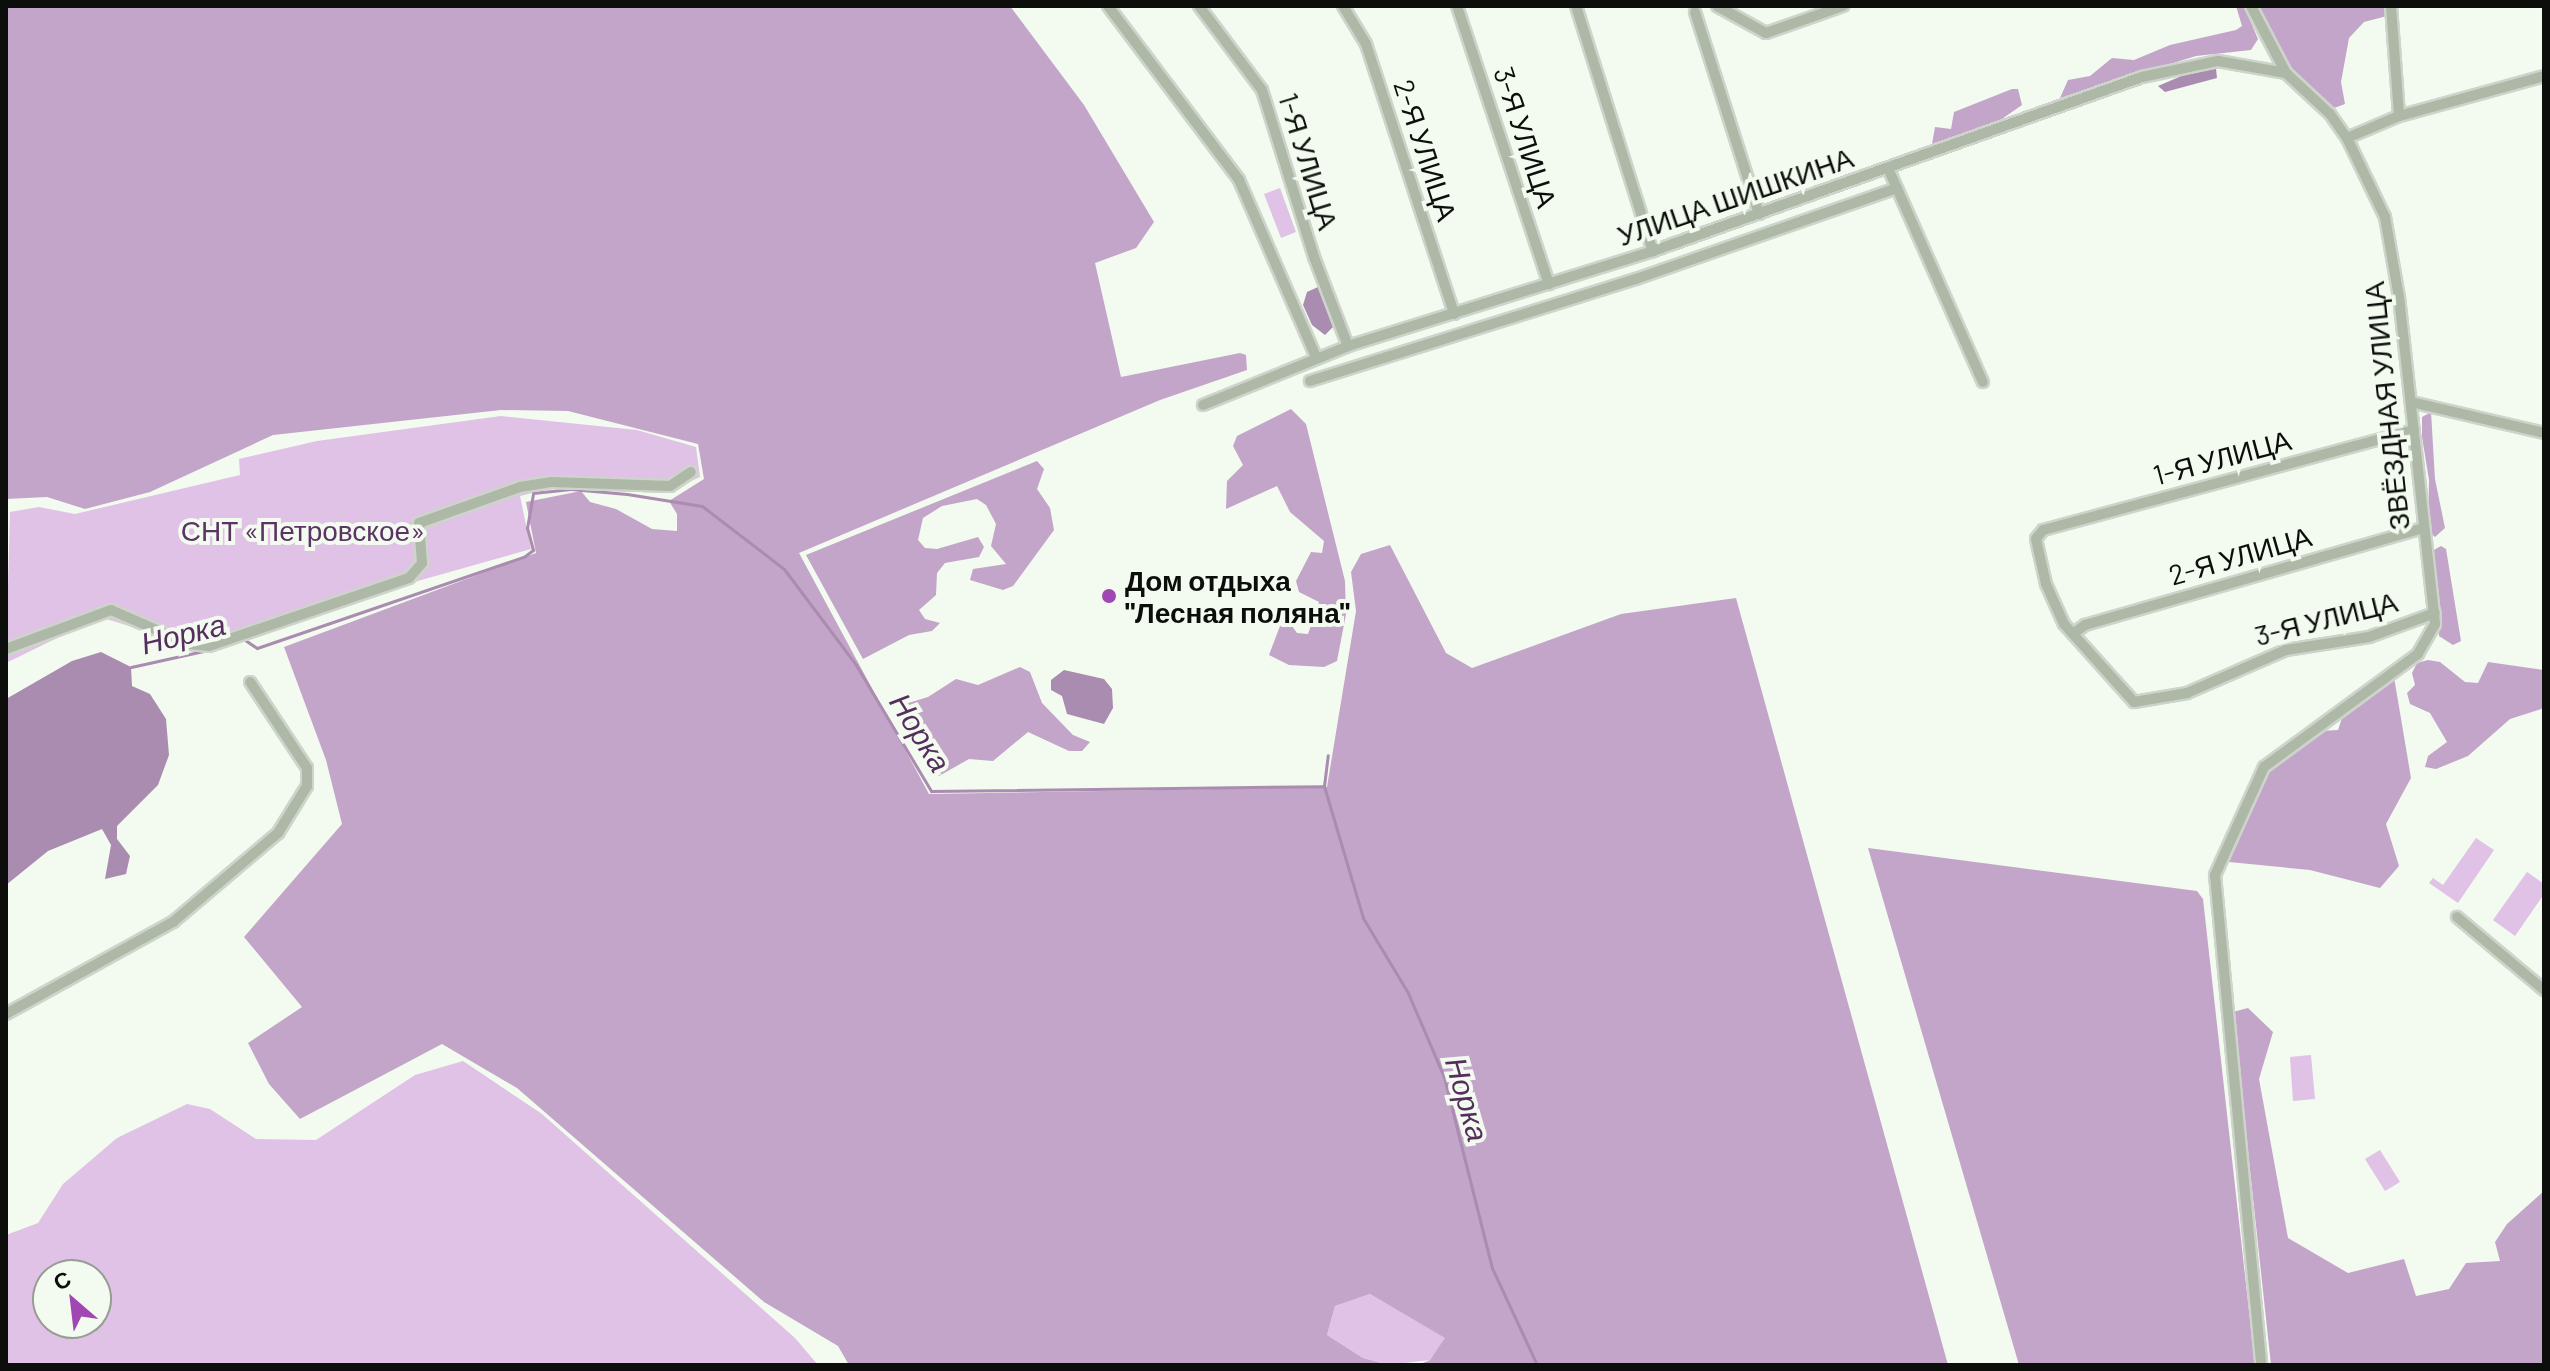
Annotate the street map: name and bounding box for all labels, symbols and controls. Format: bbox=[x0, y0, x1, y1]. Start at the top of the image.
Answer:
street label: 3-Я УЛИЦА bbox=[1487, 62, 1565, 212]
street label: 2-Я УЛИЦА bbox=[1387, 75, 1465, 225]
street label: 1-Я УЛИЦА bbox=[1272, 88, 1346, 234]
street label: УЛИЦА ШИШКИНА bbox=[1613, 140, 1857, 252]
street label: ЗВЁЗДНАЯ УЛИЦА bbox=[2356, 280, 2416, 532]
street label: 1-Я УЛИЦА bbox=[2149, 422, 2295, 492]
park label: СНТ «Петровское» bbox=[181, 513, 425, 547]
street label: 2-Я УЛИЦА bbox=[2165, 519, 2315, 591]
place label: Дом отдыха "Лесная поляна" bbox=[1125, 563, 1350, 629]
street label: 3-Я УЛИЦА bbox=[2251, 584, 2401, 652]
marker: Дом отдыха "Лесная поляна" bbox=[1100, 587, 1118, 605]
water label: Норка bbox=[137, 605, 229, 661]
water label: Норка bbox=[883, 686, 959, 778]
water label: Норка bbox=[1439, 1053, 1497, 1145]
north arrow bbox=[32, 1259, 112, 1339]
text: С bbox=[49, 1264, 75, 1295]

